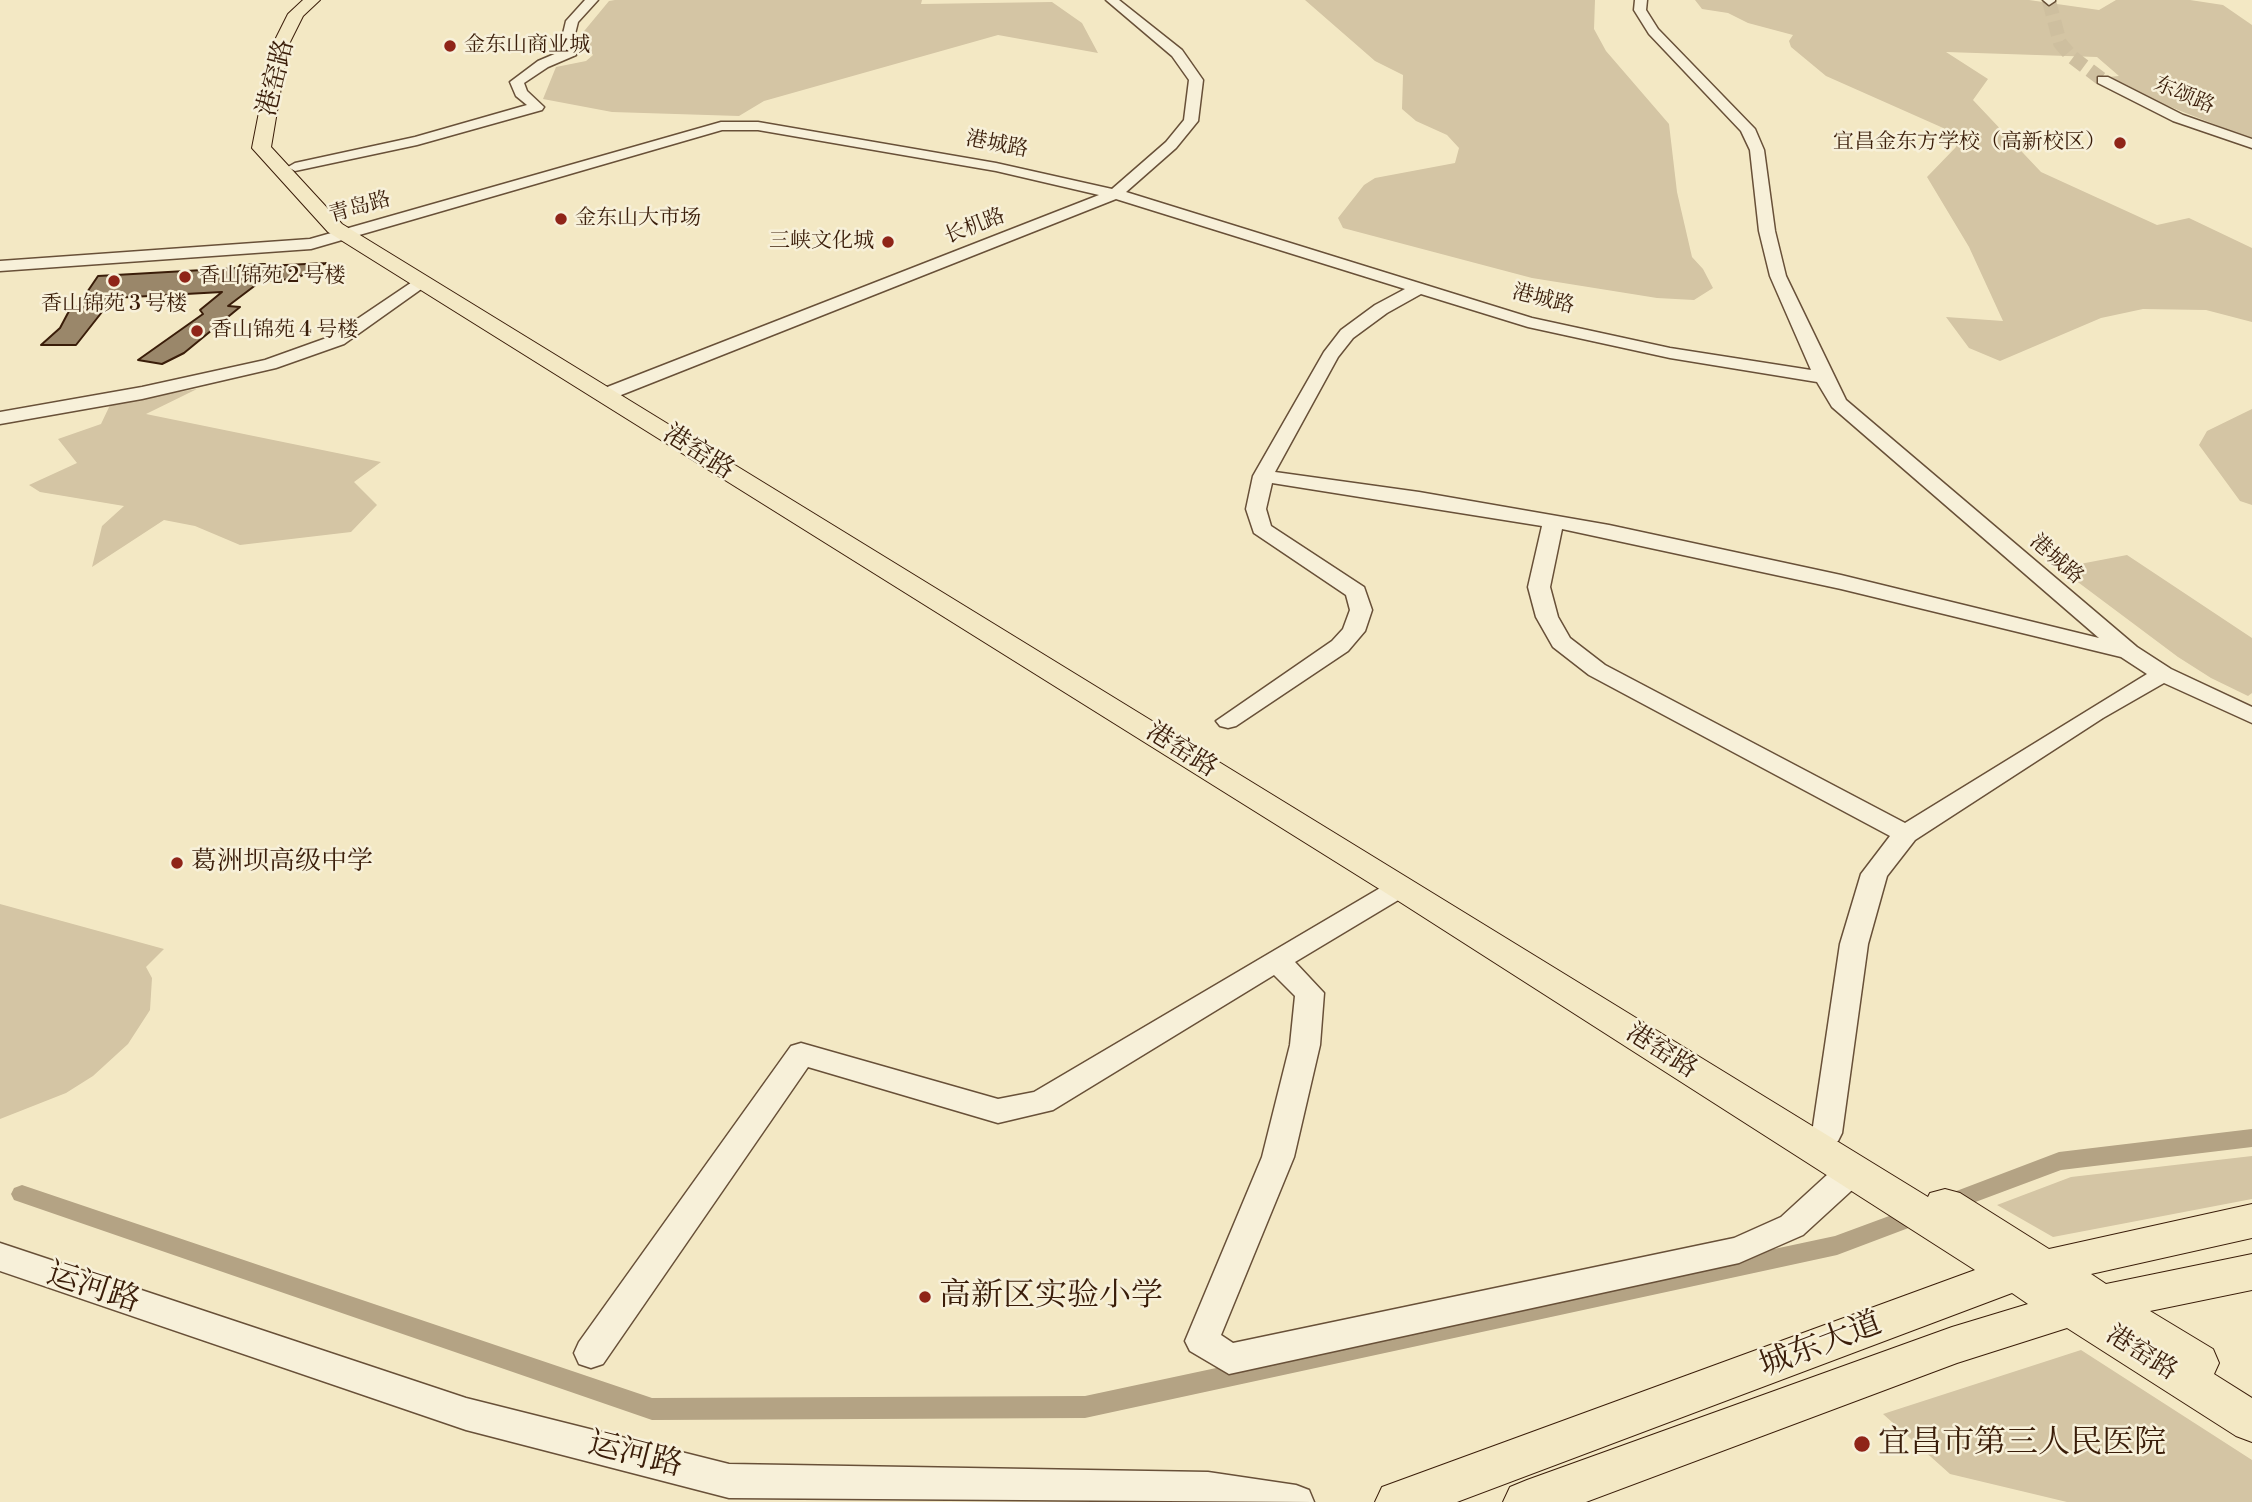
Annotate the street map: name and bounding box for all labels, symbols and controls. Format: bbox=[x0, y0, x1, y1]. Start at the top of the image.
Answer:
place label: 金东山商业城 bbox=[464, 33, 590, 59]
street label: 港窑路 bbox=[252, 36, 302, 120]
marker: 金东山商业城 bbox=[442, 38, 458, 54]
street label: 东颂路 bbox=[2150, 72, 2218, 120]
street label: 港城路 bbox=[964, 127, 1030, 163]
place label: 宜昌金东方学校（高新校区） bbox=[1833, 130, 2106, 156]
marker: 宜昌金东方学校（高新校区） bbox=[2112, 135, 2128, 151]
street label: 青岛路 bbox=[326, 187, 394, 229]
street label: 长机路 bbox=[941, 204, 1009, 250]
place label: 金东山大市场 bbox=[575, 206, 701, 232]
marker: 金东山大市场 bbox=[553, 211, 569, 227]
place label: 三峡文化城 bbox=[769, 229, 874, 255]
marker: 三峡文化城 bbox=[880, 234, 896, 250]
place label: 香山锦苑 2 号楼 bbox=[199, 264, 346, 290]
marker: 香山锦苑 2 号楼 bbox=[177, 269, 193, 285]
marker: 香山锦苑 3 号楼 bbox=[106, 273, 122, 289]
street label: 港城路 bbox=[1509, 280, 1577, 320]
place label: 香山锦苑 3 号楼 bbox=[41, 292, 187, 318]
place label: 香山锦苑 4 号楼 bbox=[211, 318, 358, 344]
marker: 香山锦苑 4 号楼 bbox=[189, 323, 205, 339]
street label: 港窑路 bbox=[657, 419, 739, 487]
street label: 港城路 bbox=[2024, 530, 2088, 590]
street label: 港窑路 bbox=[1140, 717, 1222, 785]
place label: 葛洲坝高级中学 bbox=[191, 847, 373, 879]
marker: 葛洲坝高级中学 bbox=[169, 855, 185, 871]
street label: 港窑路 bbox=[1620, 1018, 1702, 1086]
street label: 运河路 bbox=[41, 1256, 145, 1322]
place label: 高新区实验小学 bbox=[939, 1278, 1163, 1316]
marker: 高新区实验小学 bbox=[917, 1289, 933, 1305]
street label: 城东大道 bbox=[1754, 1305, 1888, 1387]
street label: 港窑路 bbox=[2100, 1320, 2182, 1388]
place label: 宜昌市第三人民医院 bbox=[1878, 1425, 2166, 1463]
street label: 运河路 bbox=[584, 1426, 686, 1486]
marker: 宜昌市第三人民医院 bbox=[1852, 1434, 1872, 1454]

